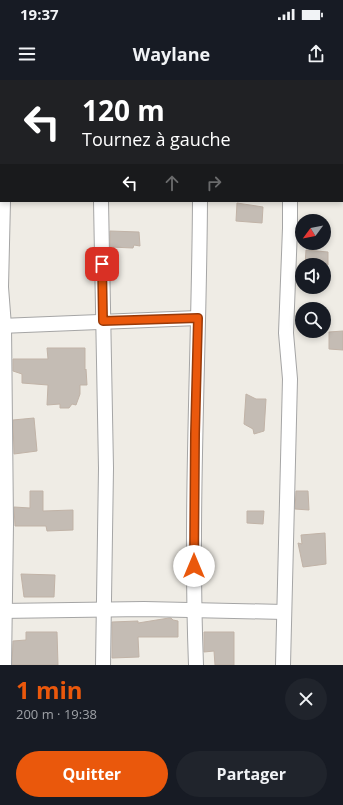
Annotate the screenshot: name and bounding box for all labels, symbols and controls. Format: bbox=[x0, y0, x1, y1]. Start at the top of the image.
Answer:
text: 19:37 bbox=[20, 4, 59, 24]
text: Waylane bbox=[133, 42, 210, 66]
icon: menu bbox=[16, 43, 38, 65]
icon: share bbox=[305, 43, 327, 65]
text: 120 m bbox=[82, 91, 165, 129]
icon: left bbox=[16, 96, 68, 148]
text: Tournez à gauche bbox=[82, 127, 231, 151]
icon: left bbox=[119, 172, 141, 194]
icon: ahead bbox=[161, 172, 183, 194]
icon: right bbox=[203, 172, 225, 194]
north arrow bbox=[295, 214, 331, 250]
map controls bbox=[295, 214, 331, 338]
pin bbox=[85, 247, 119, 281]
icon: arrive bbox=[91, 253, 113, 275]
button: sound bbox=[295, 258, 331, 294]
button: search bbox=[295, 302, 331, 338]
position arrow bbox=[173, 545, 215, 587]
text: 1 min bbox=[16, 673, 83, 706]
button: close bbox=[285, 678, 327, 720]
text: 200 m · 19:38 bbox=[16, 705, 97, 723]
button: Quitter bbox=[16, 751, 168, 797]
button: Partager bbox=[176, 751, 327, 797]

